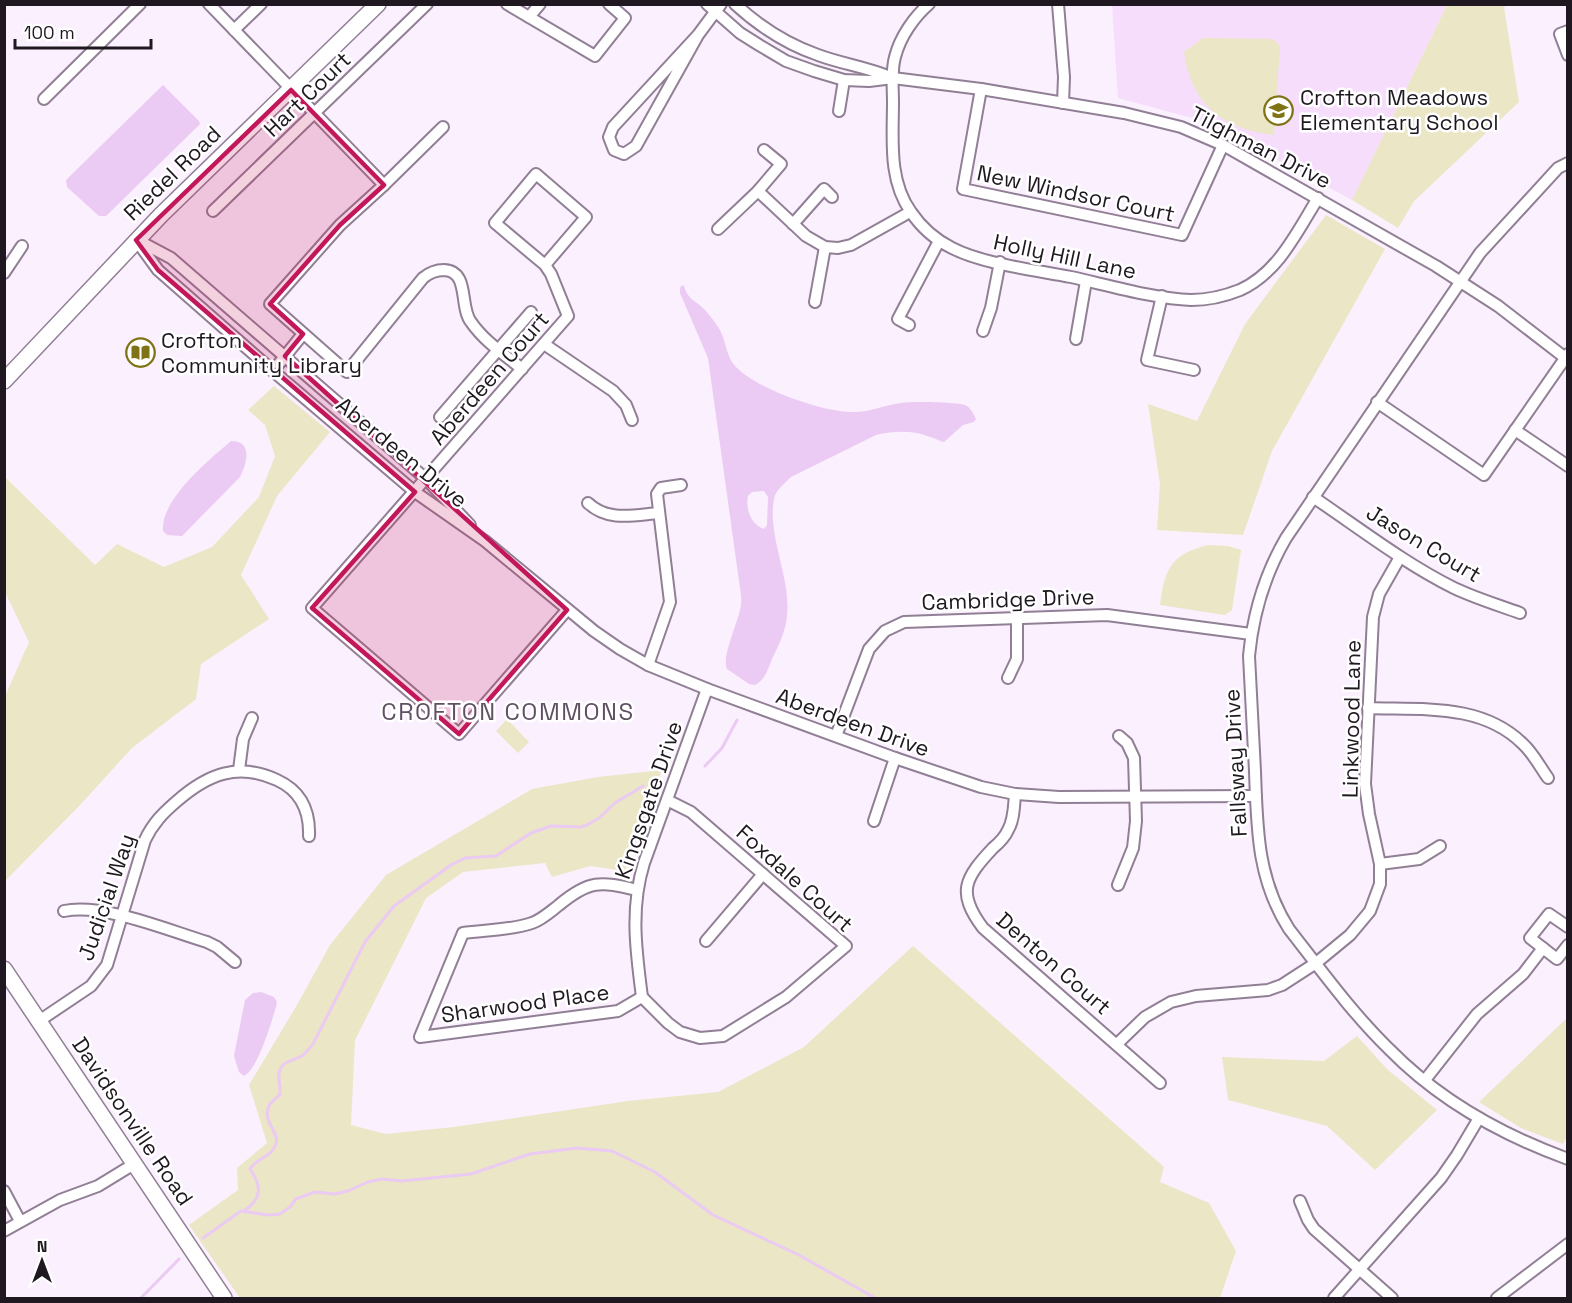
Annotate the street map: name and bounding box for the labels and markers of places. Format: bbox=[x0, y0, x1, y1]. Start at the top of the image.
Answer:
place label: Crofton Meadows Elementary School bbox=[1300, 83, 1499, 136]
school or university icon: Crofton Meadows Elementary School bbox=[1263, 94, 1295, 126]
place label: Crofton Community Library bbox=[161, 326, 362, 379]
library icon: Crofton Community Library bbox=[124, 337, 156, 369]

